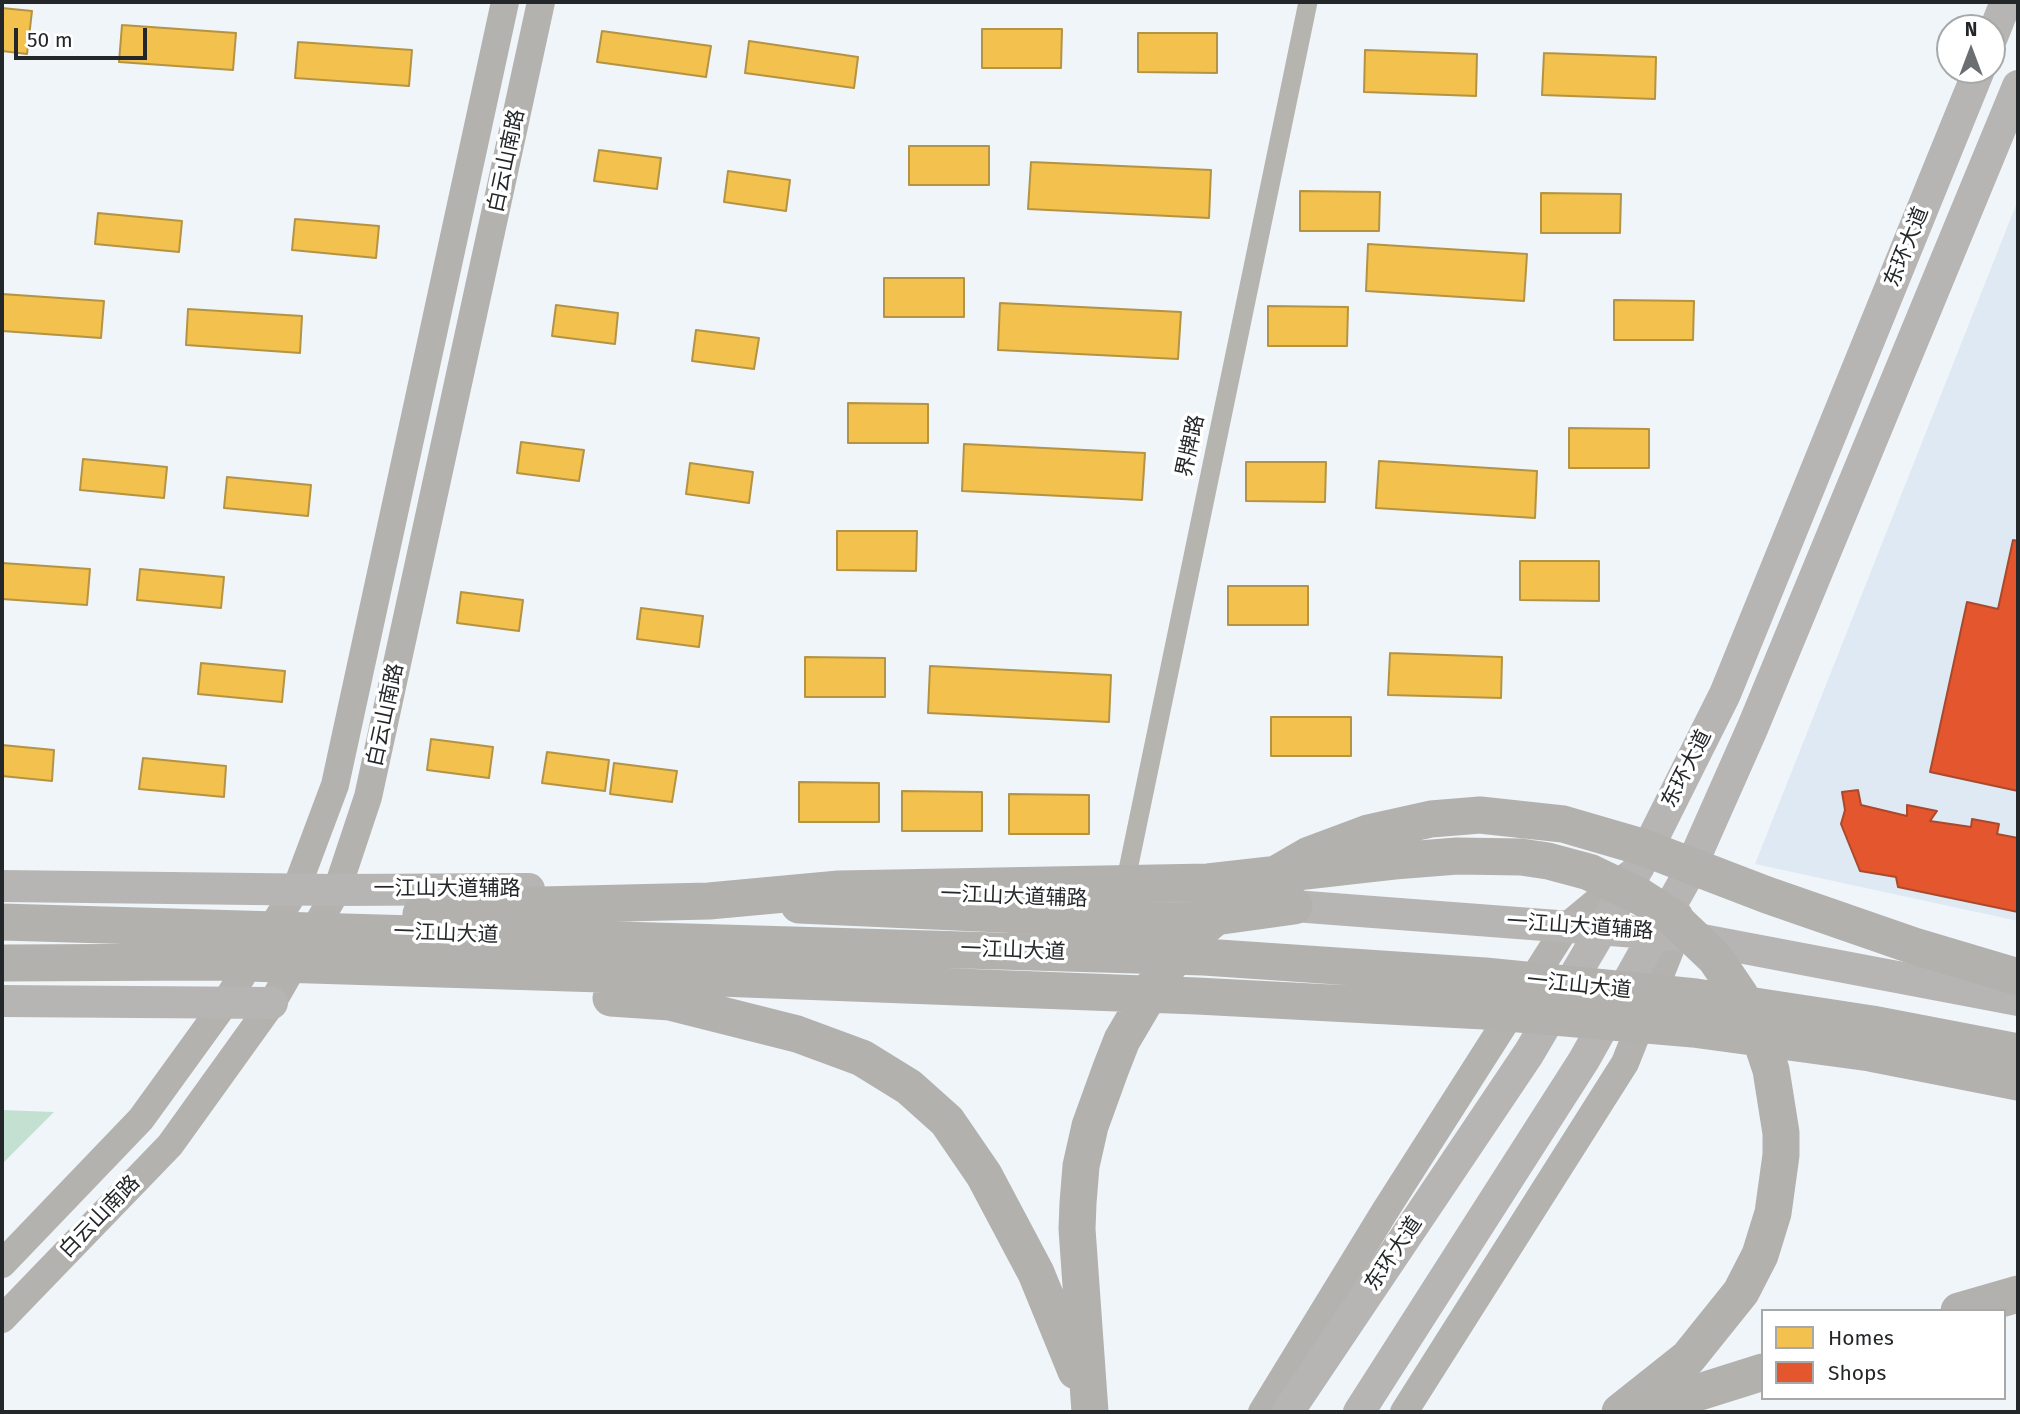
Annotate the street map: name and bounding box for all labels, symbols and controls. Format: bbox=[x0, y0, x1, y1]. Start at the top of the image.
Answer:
scale bar bbox=[18, 14, 150, 58]
north arrow bbox=[1936, 14, 2006, 84]
text: N bbox=[1965, 18, 1977, 41]
text: 50 m bbox=[27, 27, 73, 53]
street label: 白云山南路 bbox=[484, 107, 530, 215]
street label: 东环大道 bbox=[1880, 203, 1934, 291]
street label: 界牌路 bbox=[1172, 413, 1210, 479]
street label: 白云山南路 bbox=[363, 661, 409, 769]
street label: 东环大道 bbox=[1657, 726, 1717, 812]
street label: 一江山大道辅路 bbox=[374, 876, 520, 902]
street label: 一江山大道辅路 bbox=[940, 882, 1088, 912]
street label: 一江山大道辅路 bbox=[1506, 909, 1654, 945]
street label: 一江山大道 bbox=[393, 920, 499, 948]
street label: 一江山大道 bbox=[960, 937, 1066, 965]
street label: 一江山大道 bbox=[1525, 968, 1633, 1004]
street label: 白云山南路 bbox=[54, 1170, 146, 1264]
street label: 东环大道 bbox=[1360, 1212, 1428, 1296]
legend bbox=[1761, 1309, 2006, 1400]
text: Homes bbox=[1828, 1325, 1894, 1351]
text: Shops bbox=[1828, 1360, 1886, 1386]

